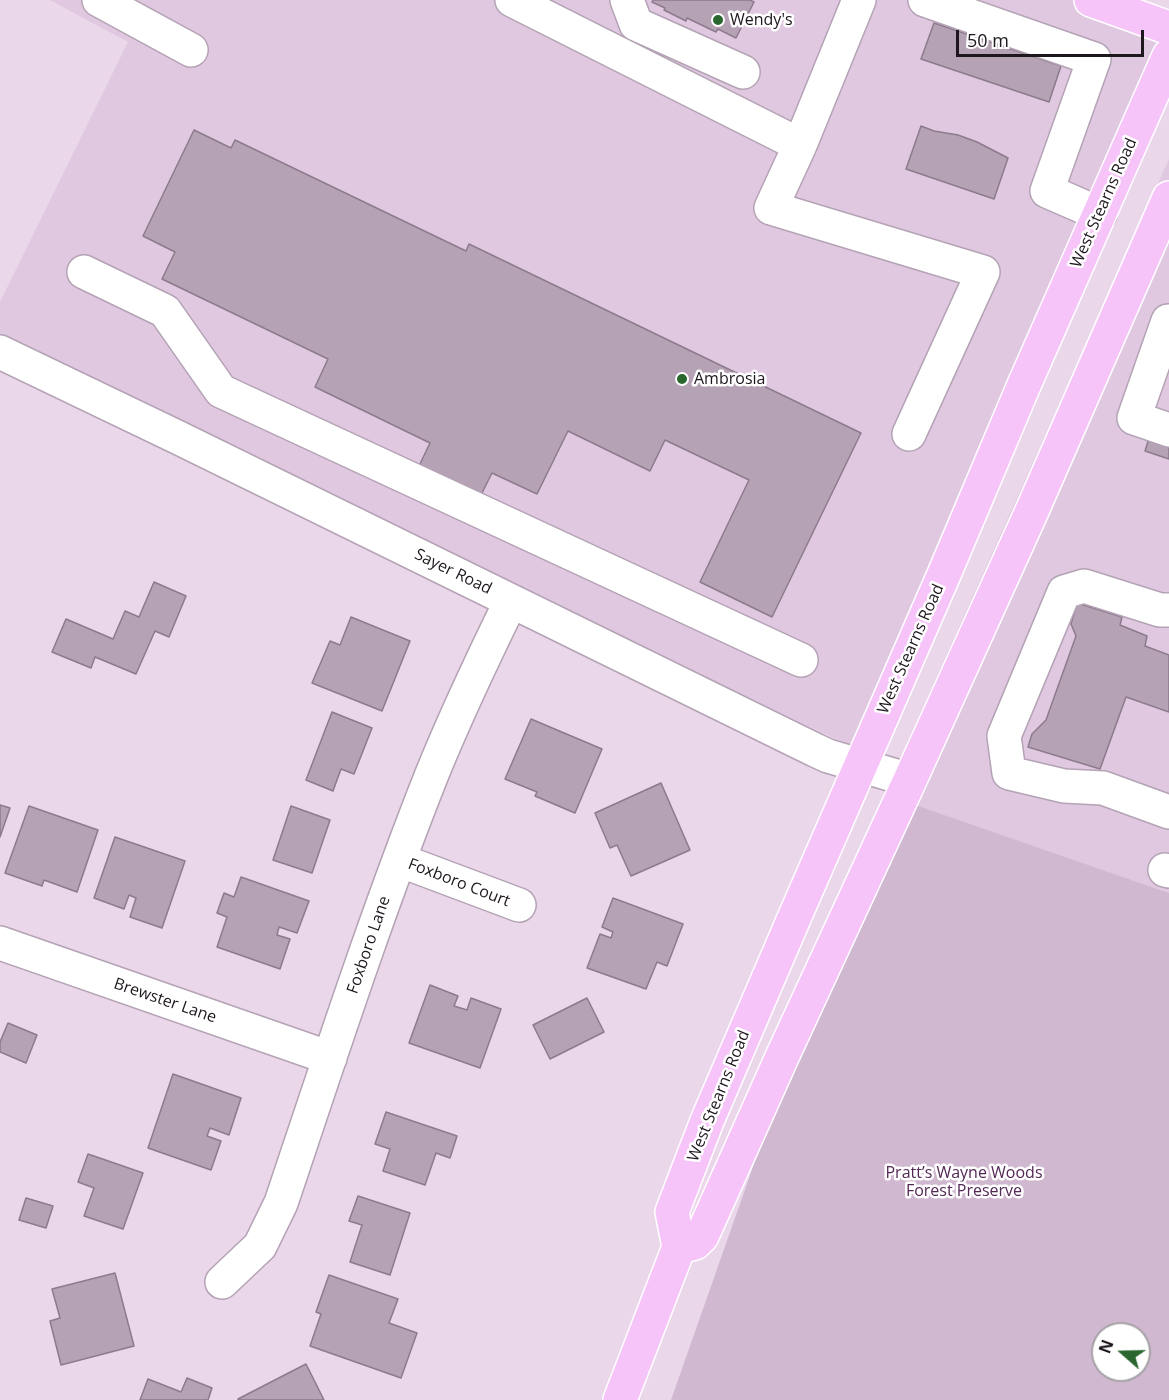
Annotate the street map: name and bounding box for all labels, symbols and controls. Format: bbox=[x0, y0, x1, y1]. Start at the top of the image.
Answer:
place label: Wendy's bbox=[730, 10, 793, 30]
marker: Wendy's bbox=[711, 13, 725, 27]
scale bar bbox=[959, 18, 1146, 56]
text: 50 m bbox=[967, 28, 1009, 52]
street label: West Stearns Road bbox=[1067, 135, 1141, 271]
place label: Ambrosia bbox=[694, 369, 765, 389]
marker: Ambrosia bbox=[675, 372, 689, 386]
street label: Sayer Road bbox=[411, 545, 495, 599]
street label: West Stearns Road bbox=[874, 581, 948, 717]
street label: Foxboro Court bbox=[405, 855, 513, 911]
street label: Foxboro Lane bbox=[343, 894, 395, 996]
street label: Brewster Lane bbox=[111, 974, 219, 1028]
street label: West Stearns Road bbox=[684, 1028, 754, 1164]
park label: Pratt’s Wayne Woods Forest Preserve bbox=[885, 1163, 1043, 1201]
north arrow bbox=[1091, 1322, 1151, 1382]
text: N bbox=[1093, 1337, 1119, 1356]

